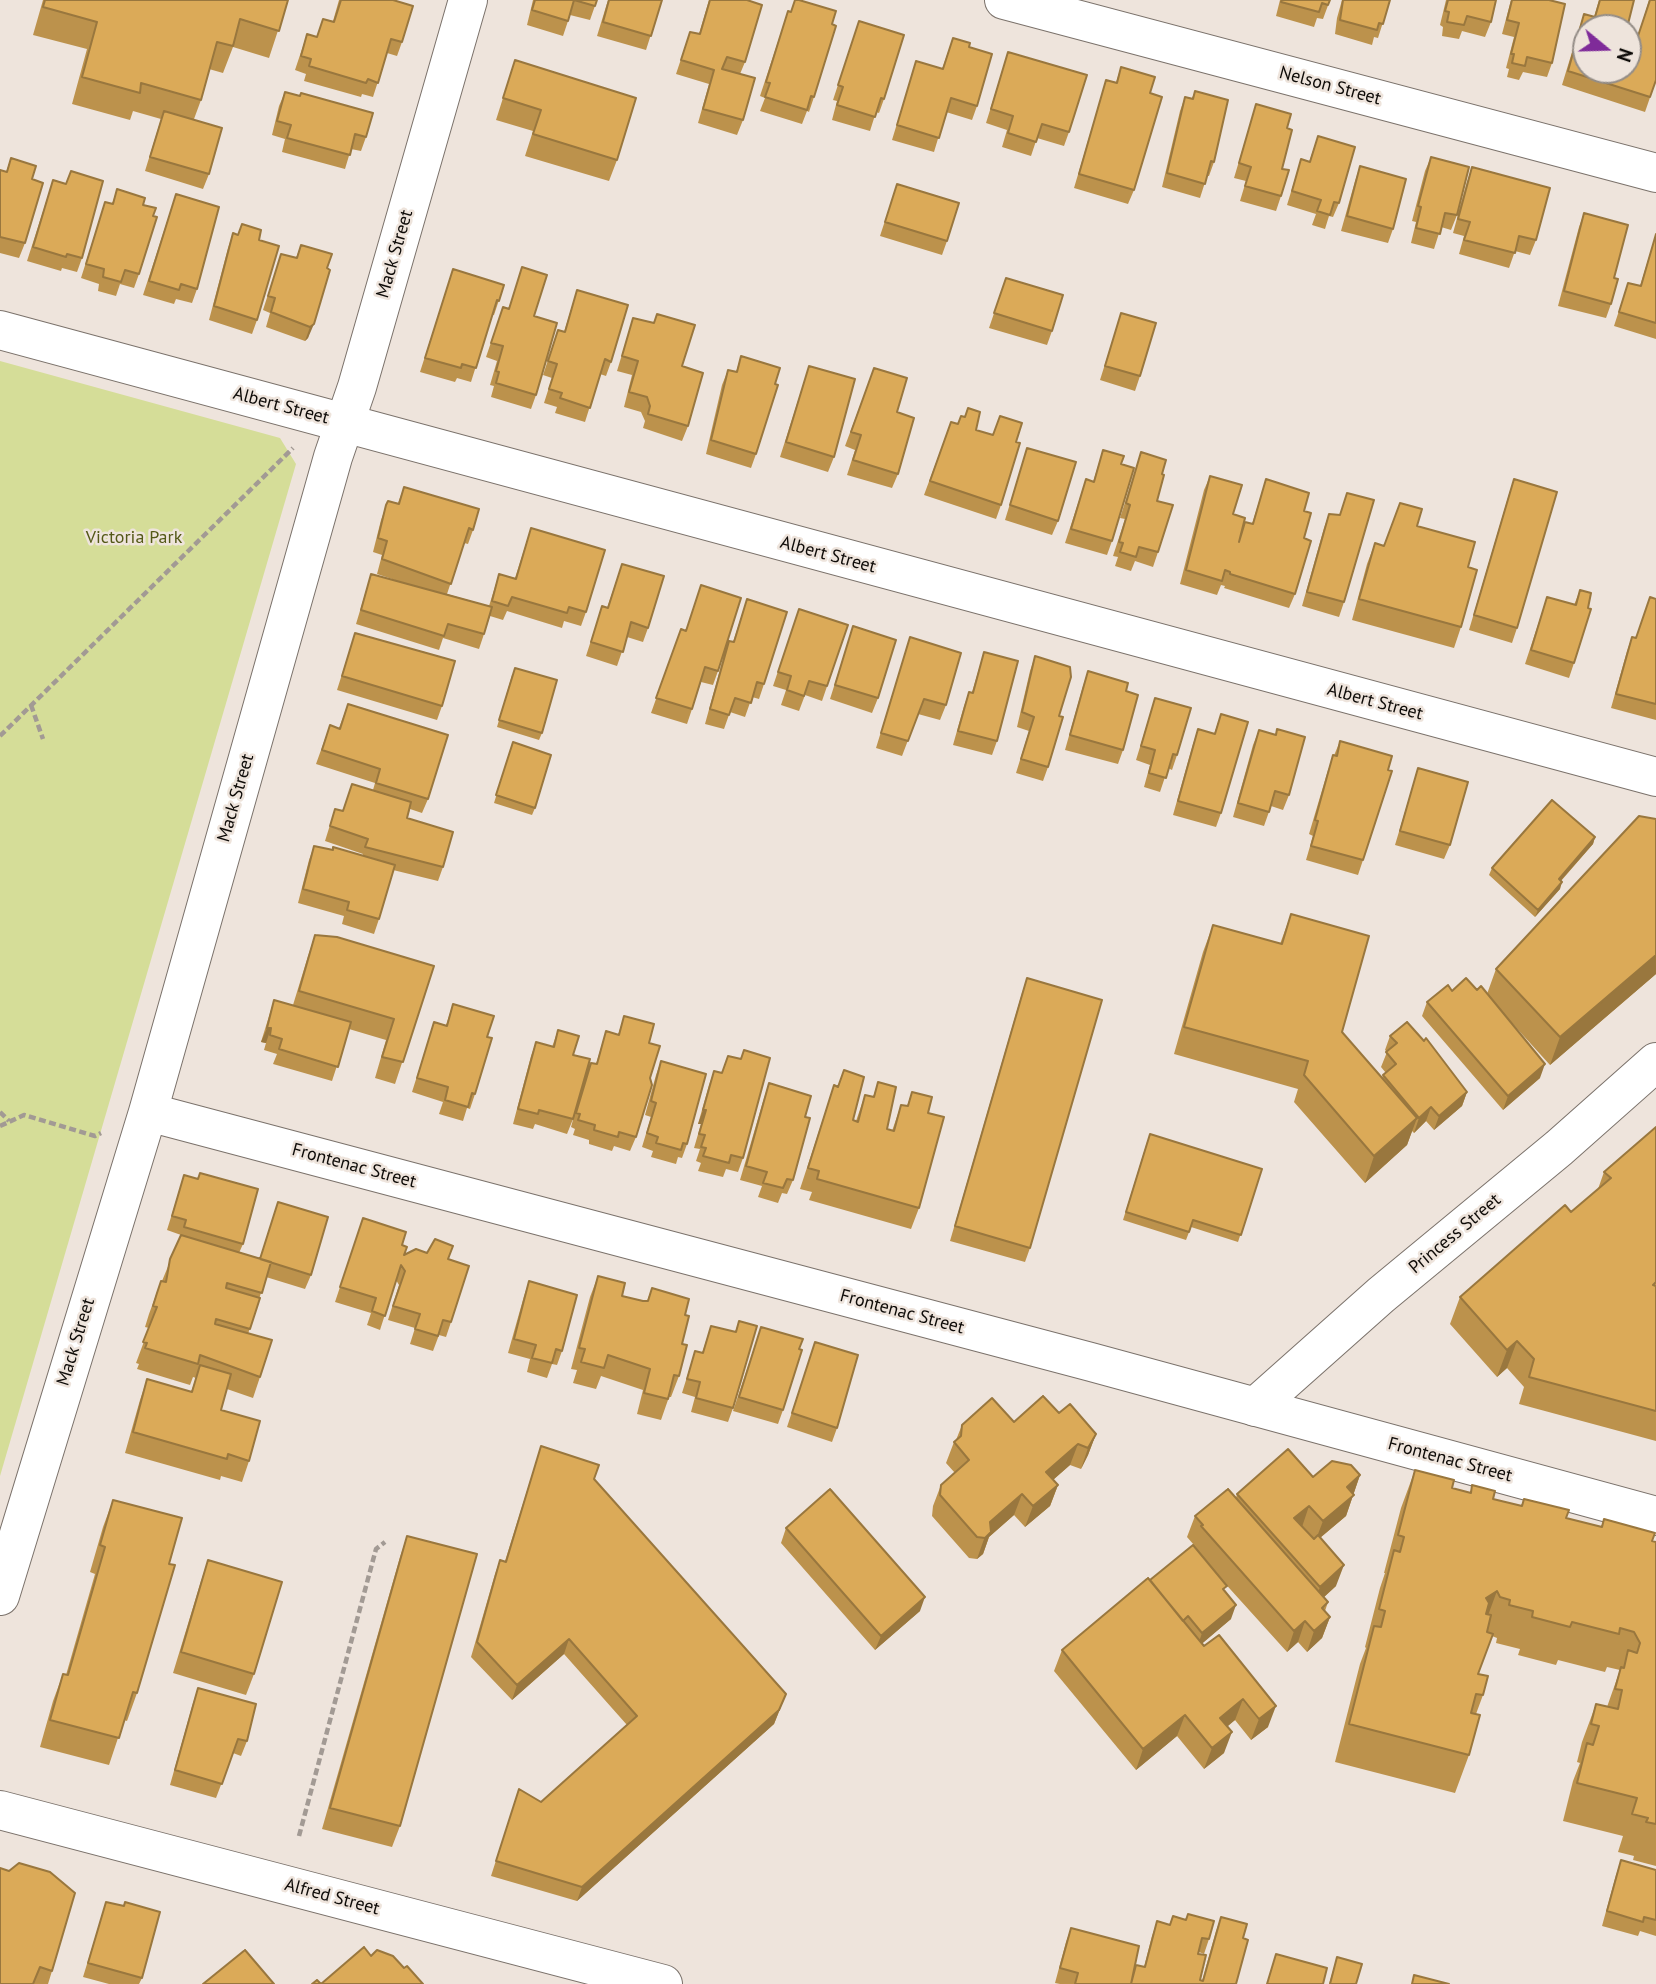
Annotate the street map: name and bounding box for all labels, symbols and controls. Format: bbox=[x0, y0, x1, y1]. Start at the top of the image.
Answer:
north arrow bbox=[1572, 14, 1642, 84]
text: N bbox=[1612, 45, 1638, 65]
street label: Nelson Street bbox=[1277, 62, 1383, 110]
street label: Mack Street bbox=[372, 207, 418, 301]
street label: Albert Street bbox=[231, 383, 331, 429]
park label: Victoria Park bbox=[86, 527, 182, 549]
street label: Albert Street bbox=[778, 532, 878, 578]
street label: Albert Street bbox=[1325, 679, 1425, 725]
street label: Mack Street bbox=[213, 751, 259, 845]
street label: Frontenac Street bbox=[290, 1139, 418, 1193]
street label: Princess Street bbox=[1405, 1189, 1505, 1279]
street label: Frontenac Street bbox=[838, 1285, 966, 1339]
street label: Mack Street bbox=[52, 1295, 100, 1389]
street label: Frontenac Street bbox=[1386, 1433, 1514, 1487]
street label: Alfred Street bbox=[282, 1874, 382, 1920]

